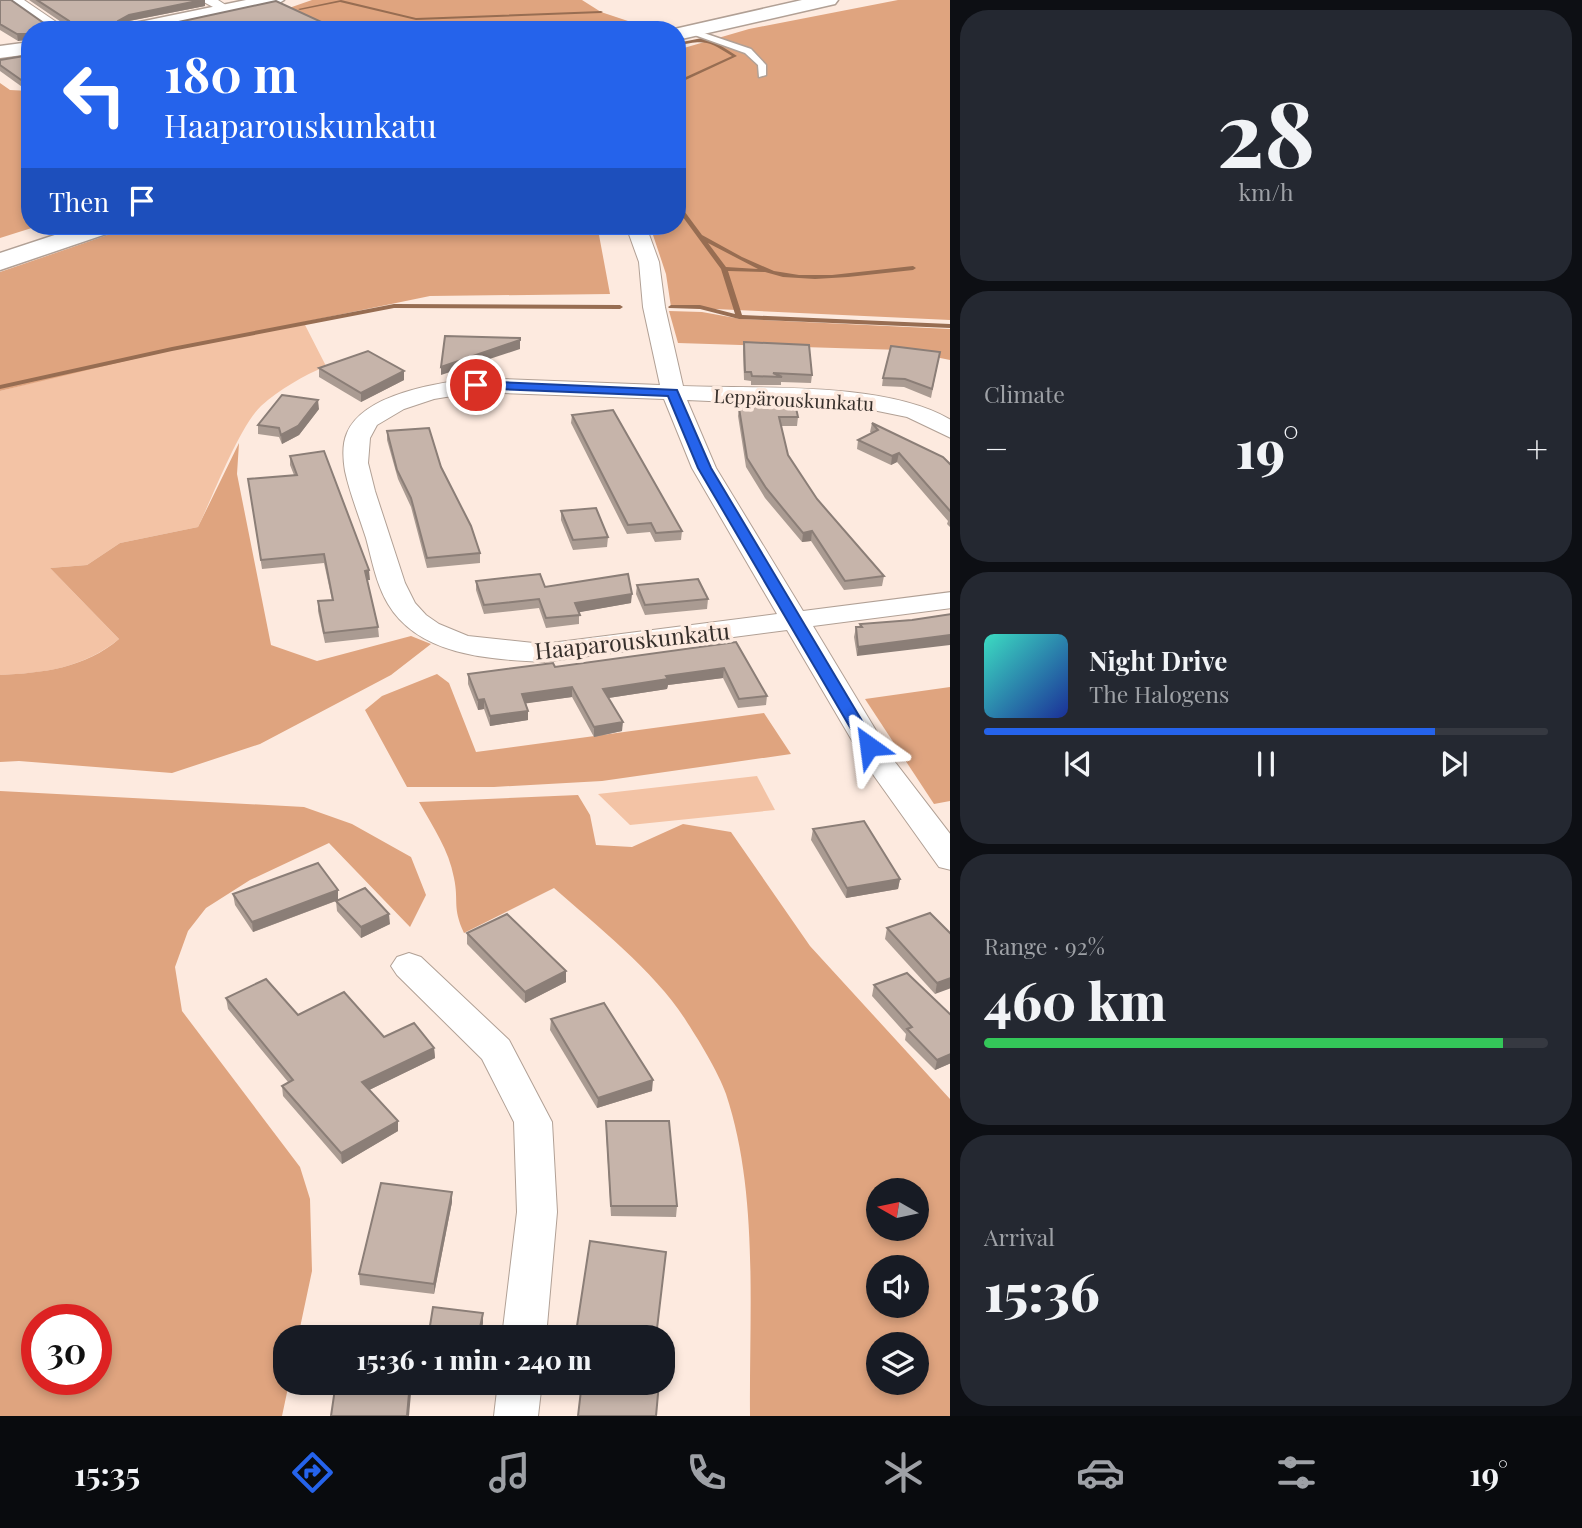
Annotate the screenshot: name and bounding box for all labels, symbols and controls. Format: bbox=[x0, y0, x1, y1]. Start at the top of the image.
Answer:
text: 180 m bbox=[164, 40, 298, 105]
icon: left bbox=[49, 49, 140, 140]
text: 28 bbox=[1217, 70, 1315, 191]
text: Haaparouskunkatu bbox=[164, 103, 437, 146]
text: km/h bbox=[1238, 176, 1294, 207]
icon: arrive bbox=[123, 182, 161, 220]
text: Then bbox=[49, 184, 109, 219]
pin bbox=[446, 355, 506, 415]
icon: arrive bbox=[457, 366, 495, 404]
text: Climate bbox=[984, 378, 1065, 409]
street label: Leppärouskunkatu bbox=[713, 382, 875, 416]
text: 19° bbox=[1236, 413, 1299, 482]
text: − bbox=[984, 422, 1009, 473]
text: + bbox=[1526, 422, 1548, 473]
street label: Haaparouskunkatu bbox=[533, 614, 731, 666]
text: Night Drive bbox=[1089, 643, 1227, 678]
text: The Halogens bbox=[1089, 678, 1229, 709]
position arrow bbox=[832, 709, 906, 783]
icon: previous bbox=[1059, 745, 1097, 783]
icon: pause bbox=[1247, 745, 1285, 783]
icon: next bbox=[1435, 745, 1473, 783]
text: Range · 92% bbox=[984, 930, 1105, 961]
text: 460 km bbox=[984, 965, 1166, 1034]
north arrow bbox=[866, 1178, 929, 1241]
map controls bbox=[866, 1178, 929, 1395]
text: Arrival bbox=[984, 1221, 1055, 1252]
button: sound bbox=[866, 1255, 929, 1318]
text: 15:36 bbox=[984, 1256, 1100, 1325]
speed limit sign: 30 bbox=[21, 1304, 112, 1395]
button: layers bbox=[866, 1332, 929, 1395]
text: 15:36 · 1 min · 240 m bbox=[357, 1342, 591, 1377]
icon: directions bbox=[288, 1448, 337, 1497]
icon: music bbox=[485, 1448, 534, 1497]
icon: phone bbox=[682, 1448, 731, 1497]
icon: climate bbox=[879, 1448, 928, 1497]
icon: car bbox=[1076, 1448, 1125, 1497]
icon: filters bbox=[1272, 1448, 1321, 1497]
text: 15:35 bbox=[74, 1451, 140, 1494]
text: 19° bbox=[1469, 1451, 1508, 1494]

